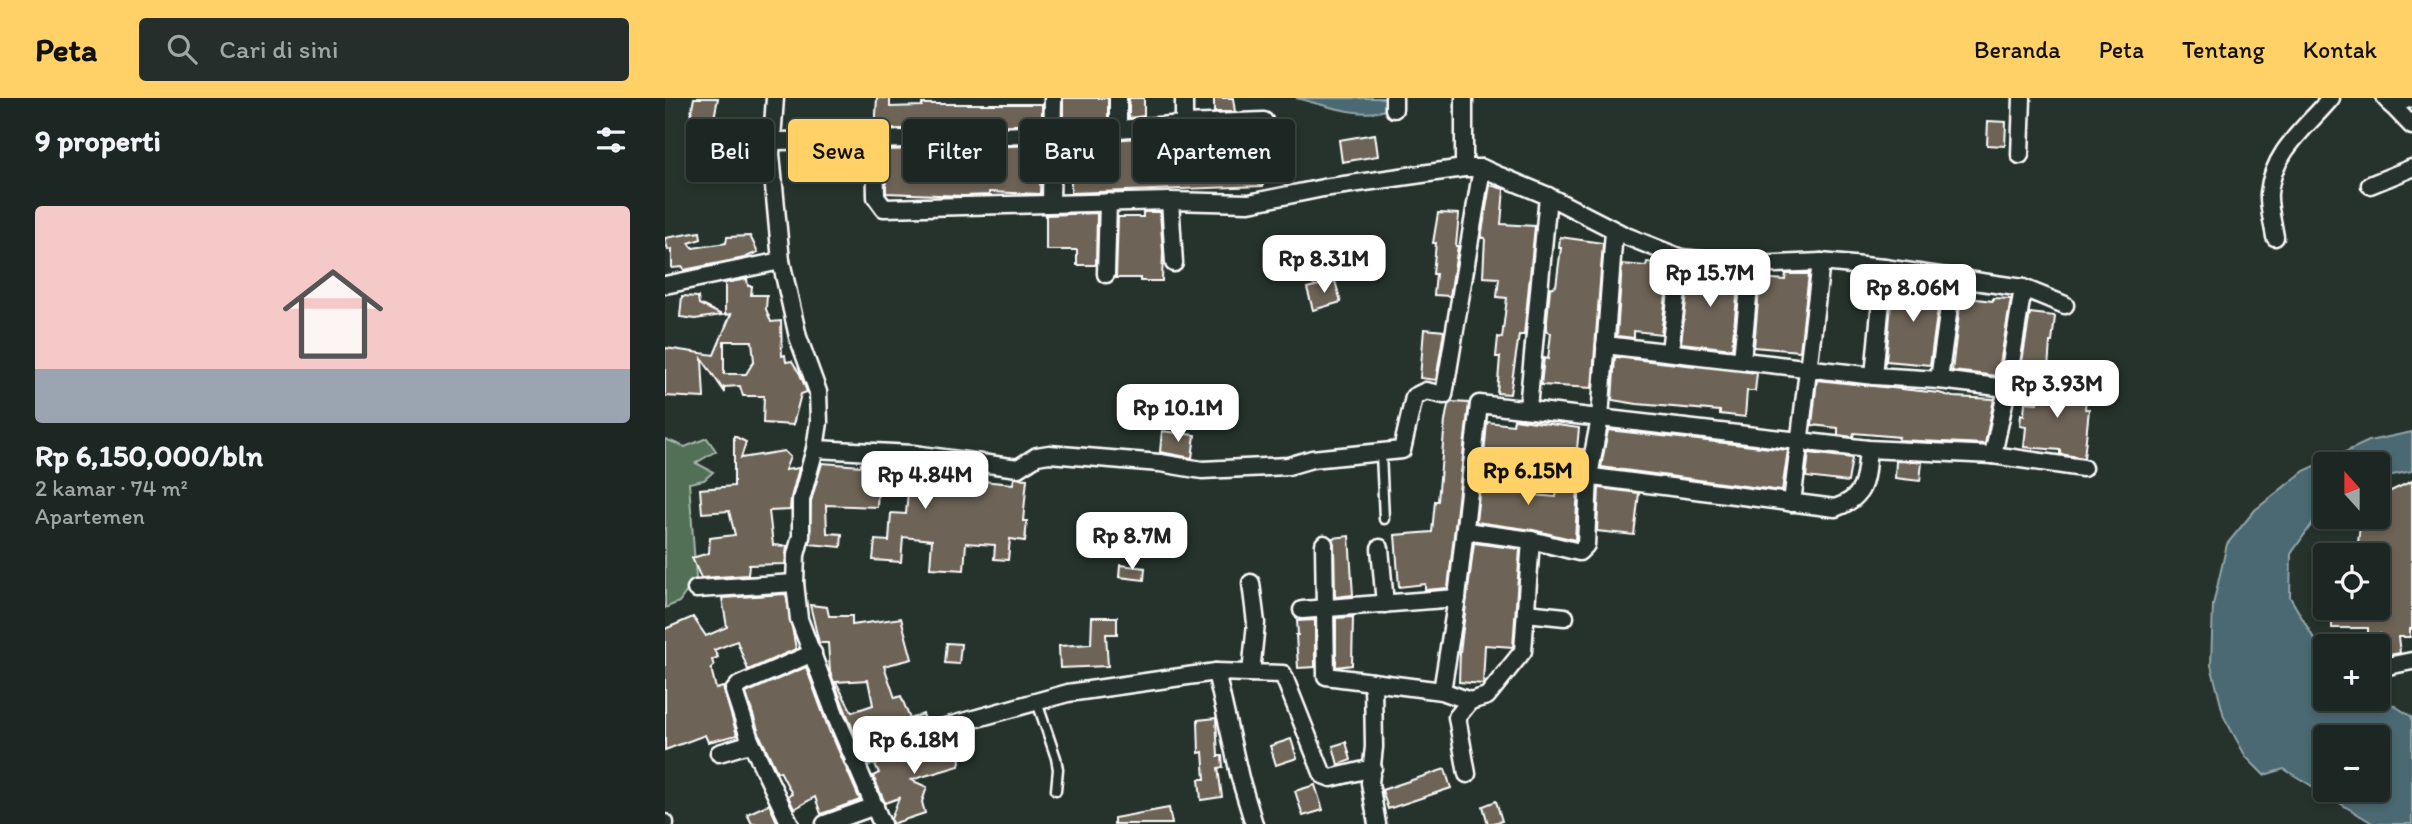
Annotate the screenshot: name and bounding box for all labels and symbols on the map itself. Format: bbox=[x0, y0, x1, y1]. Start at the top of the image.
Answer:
pin: Rp 8.31M bbox=[1252, 236, 1396, 295]
pin: Rp 15.7M bbox=[1638, 250, 1782, 309]
pin: Rp 8.06M bbox=[1841, 264, 1985, 324]
pin: Rp 3.93M bbox=[1985, 360, 2129, 420]
pin: Rp 10.1M bbox=[1106, 384, 1250, 444]
pin: Rp 6.15M bbox=[1456, 448, 1600, 507]
pin: Rp 4.84M bbox=[853, 452, 997, 511]
north arrow bbox=[2313, 452, 2391, 528]
pin: Rp 8.7M bbox=[1067, 512, 1197, 572]
pin: Rp 6.18M bbox=[842, 716, 986, 776]

